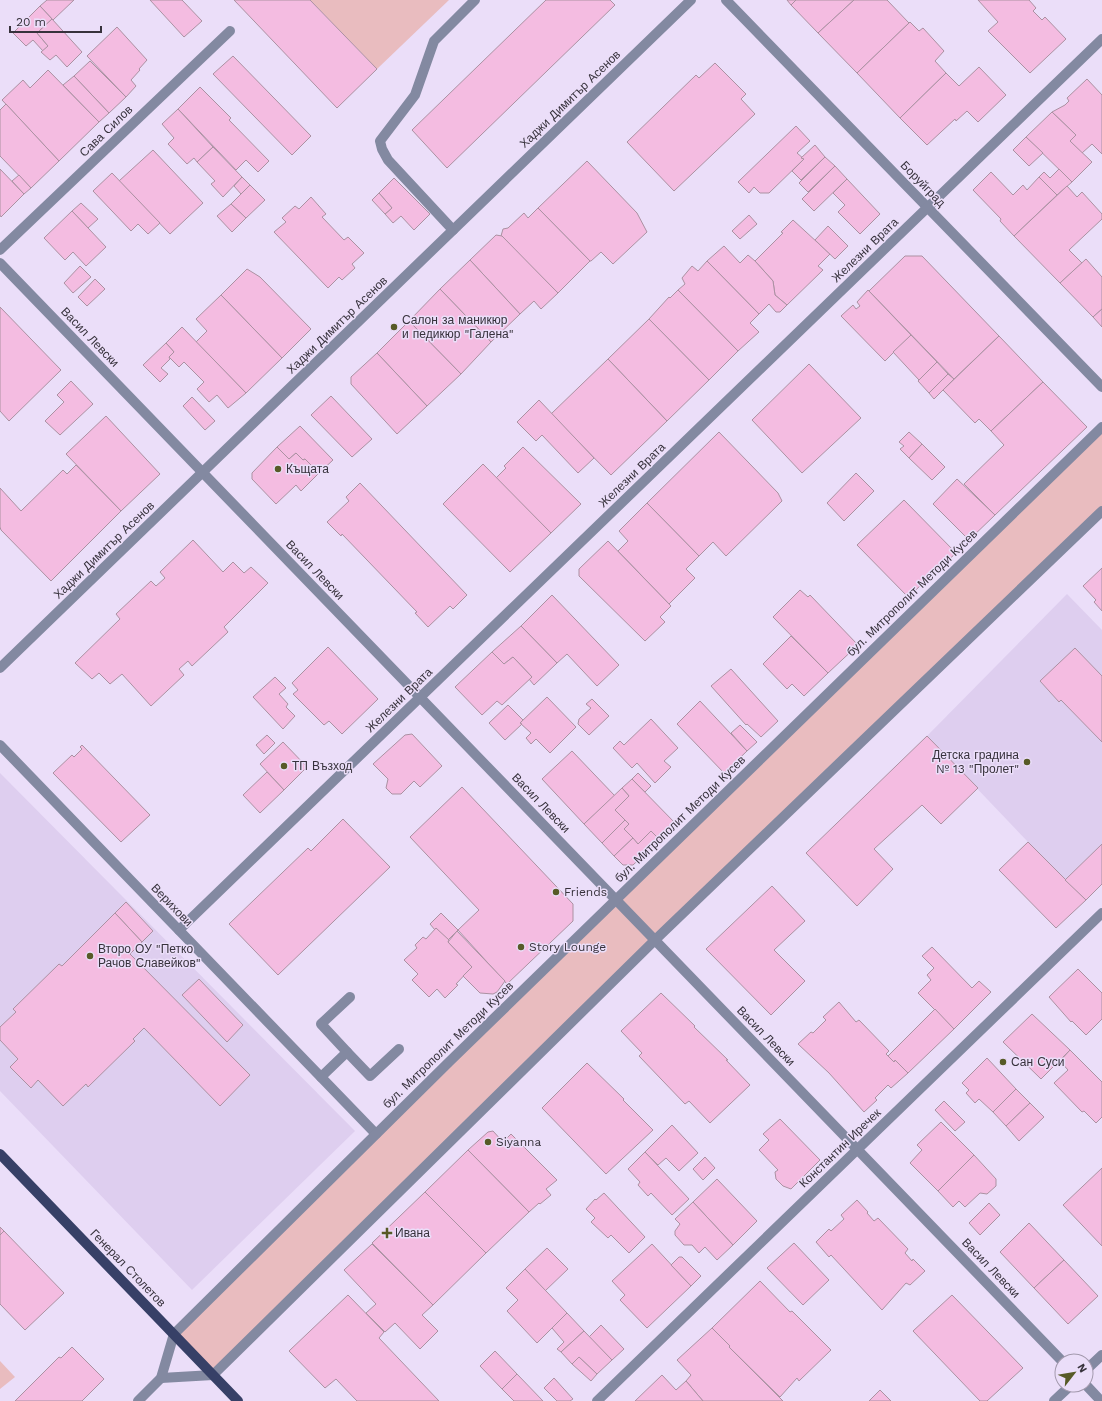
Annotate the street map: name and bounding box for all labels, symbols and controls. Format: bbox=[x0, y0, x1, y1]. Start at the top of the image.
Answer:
scale bar bbox=[10, 8, 101, 34]
text: 20 m bbox=[16, 15, 46, 29]
street label: Хаджи Димитър Асенов bbox=[517, 47, 623, 151]
street label: Сава Силов bbox=[77, 102, 135, 160]
street label: Боруйград bbox=[898, 158, 948, 210]
street label: Железни Врата bbox=[829, 215, 901, 285]
street label: Хаджи Димитър Асенов bbox=[284, 273, 390, 377]
street label: Васил Левски bbox=[58, 304, 122, 370]
place label: Салон за маникюр и педикюр "Галена" bbox=[402, 313, 514, 341]
marker: Салон за маникюр и педикюр "Галена" bbox=[389, 322, 399, 332]
street label: Железни Врата bbox=[596, 440, 668, 510]
place label: Къщата bbox=[286, 462, 329, 476]
marker: Къщата bbox=[273, 464, 283, 474]
street label: Хаджи Димитър Асенов bbox=[51, 498, 157, 602]
street label: бул. Митрополит Методи Кусев bbox=[844, 527, 980, 659]
street label: Васил Левски bbox=[283, 537, 347, 603]
street label: Железни Врата bbox=[363, 665, 435, 735]
place label: Детска градина № 13 "Пролет" bbox=[932, 748, 1019, 776]
street label: бул. Митрополит Методи Кусев bbox=[612, 753, 748, 885]
marker: Детска градина № 13 "Пролет" bbox=[1022, 757, 1032, 767]
place label: ТП Възход bbox=[292, 759, 352, 773]
marker: ТП Възход bbox=[279, 761, 289, 771]
street label: Васил Левски bbox=[509, 770, 573, 836]
street label: Верихови bbox=[148, 881, 196, 929]
place label: Friends bbox=[564, 885, 607, 899]
marker: Friends bbox=[551, 887, 561, 897]
place label: Story Lounge bbox=[529, 940, 606, 954]
place label: Второ ОУ "Петко Рачов Славейков" bbox=[98, 942, 201, 970]
marker: Story Lounge bbox=[516, 942, 526, 952]
marker: Второ ОУ "Петко Рачов Славейков" bbox=[85, 951, 95, 961]
street label: бул. Митрополит Методи Кусев bbox=[380, 979, 516, 1111]
street label: Васил Левски bbox=[734, 1003, 798, 1069]
place label: Сан Суси bbox=[1011, 1055, 1064, 1069]
marker: Сан Суси bbox=[998, 1057, 1008, 1067]
street label: Константин Иречек bbox=[796, 1105, 884, 1190]
place label: Siyanna bbox=[496, 1135, 542, 1149]
marker: Siyanna bbox=[483, 1137, 493, 1147]
street label: Генерал Столетов bbox=[87, 1226, 169, 1310]
place label: Ивана bbox=[395, 1226, 430, 1240]
marker: Ивана bbox=[382, 1228, 392, 1238]
street label: Васил Левски bbox=[959, 1235, 1023, 1301]
north arrow bbox=[1054, 1353, 1094, 1393]
text: N bbox=[1074, 1361, 1090, 1375]

